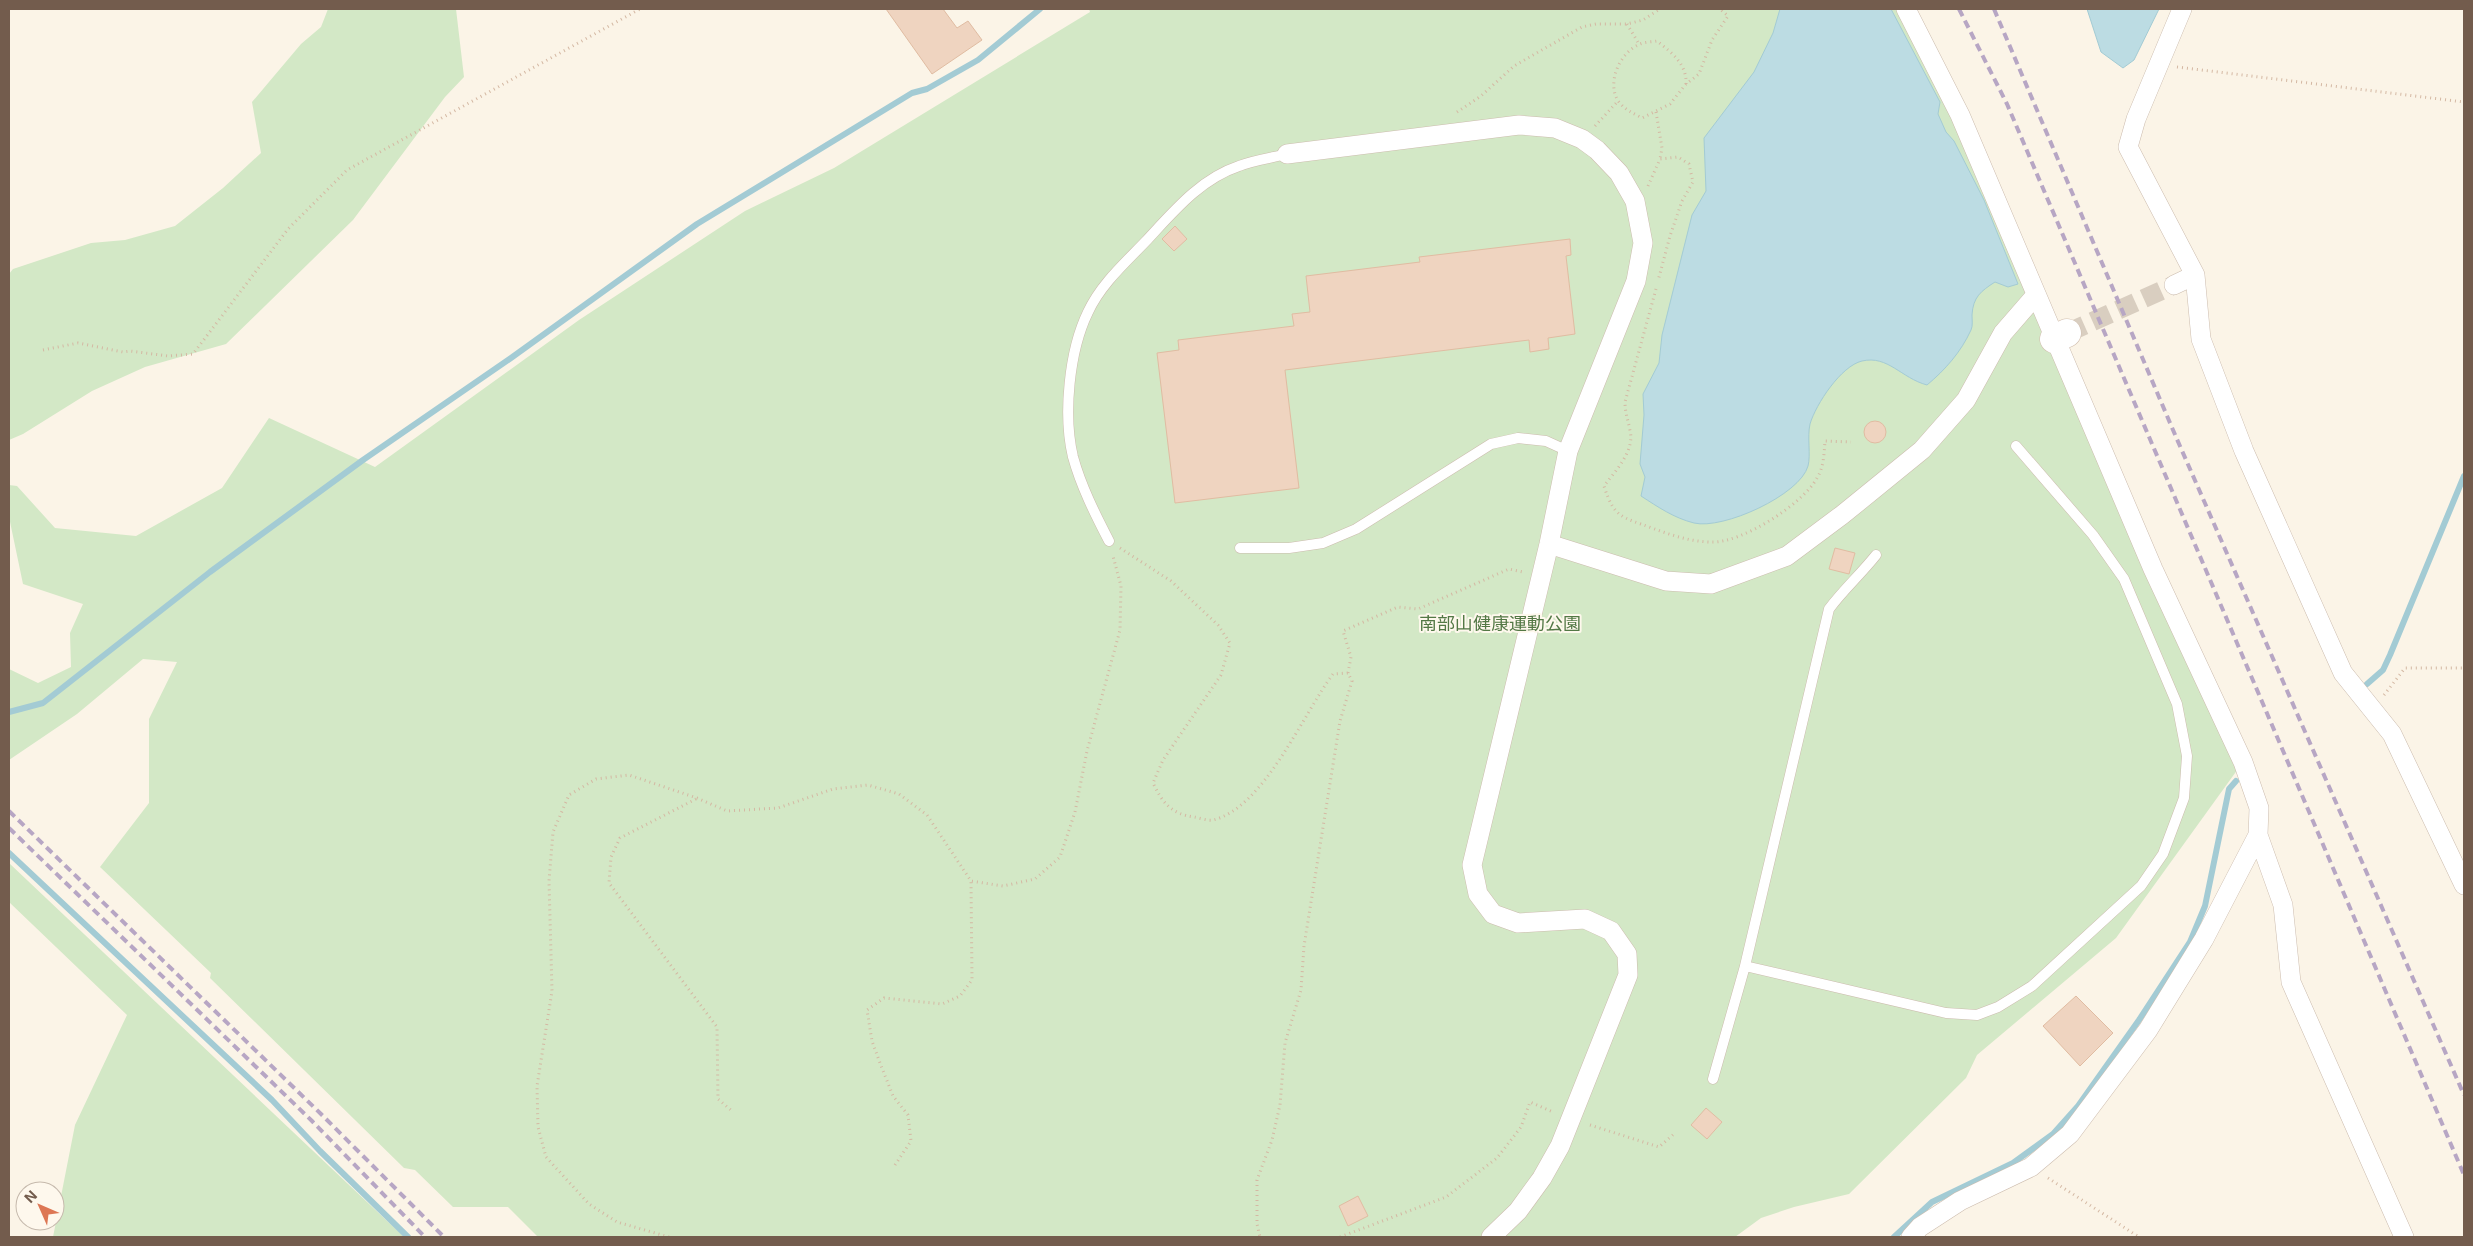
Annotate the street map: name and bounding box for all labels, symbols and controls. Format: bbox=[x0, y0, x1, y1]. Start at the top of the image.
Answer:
park label: 南部山健康運動公園 bbox=[1419, 613, 1581, 634]
north arrow bbox=[15, 1181, 65, 1231]
text: N bbox=[21, 1187, 40, 1206]

